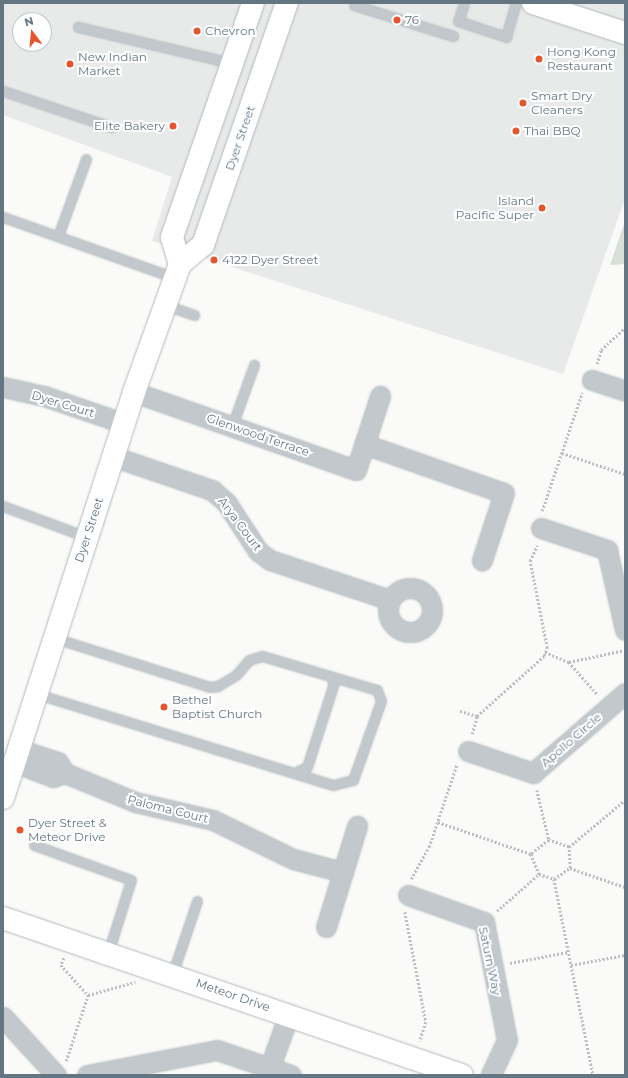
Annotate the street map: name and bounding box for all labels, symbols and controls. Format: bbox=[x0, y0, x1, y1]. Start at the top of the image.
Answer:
north arrow bbox=[12, 12, 52, 52]
text: N bbox=[23, 13, 35, 29]
place label: 76 bbox=[405, 13, 419, 27]
marker: 76 bbox=[392, 15, 402, 25]
place label: Chevron bbox=[205, 24, 256, 38]
marker: Chevron bbox=[192, 26, 202, 36]
place label: Hong Kong Restaurant bbox=[547, 45, 616, 73]
place label: New Indian Market bbox=[78, 50, 147, 78]
marker: Hong Kong Restaurant bbox=[534, 54, 544, 64]
marker: New Indian Market bbox=[65, 59, 75, 69]
place label: Smart Dry Cleaners bbox=[531, 89, 592, 117]
marker: Smart Dry Cleaners bbox=[518, 98, 528, 108]
street label: Dyer Street bbox=[222, 104, 258, 172]
place label: Elite Bakery bbox=[94, 119, 165, 133]
marker: Elite Bakery bbox=[168, 121, 178, 131]
place label: Thai BBQ bbox=[524, 124, 581, 138]
marker: Thai BBQ bbox=[511, 126, 521, 136]
place label: Island Pacific Super bbox=[456, 194, 534, 222]
marker: Island Pacific Super bbox=[537, 203, 547, 213]
place label: 4122 Dyer Street bbox=[222, 253, 318, 267]
marker: 4122 Dyer Street bbox=[209, 255, 219, 265]
street label: Dyer Court bbox=[30, 388, 96, 420]
street label: Glenwood Terrace bbox=[205, 411, 311, 459]
street label: Arya Court bbox=[215, 494, 265, 554]
street label: Dyer Street bbox=[72, 496, 106, 564]
place label: Bethel Baptist Church bbox=[172, 693, 262, 721]
marker: Bethel Baptist Church bbox=[159, 702, 169, 712]
street label: Apollo Circle bbox=[538, 710, 604, 770]
street label: Paloma Court bbox=[126, 792, 210, 826]
place label: Dyer Street & Meteor Drive bbox=[28, 816, 107, 844]
marker: Dyer Street & Meteor Drive bbox=[15, 825, 25, 835]
street label: Saturn Way bbox=[476, 926, 504, 996]
street label: Meteor Drive bbox=[194, 976, 272, 1014]

